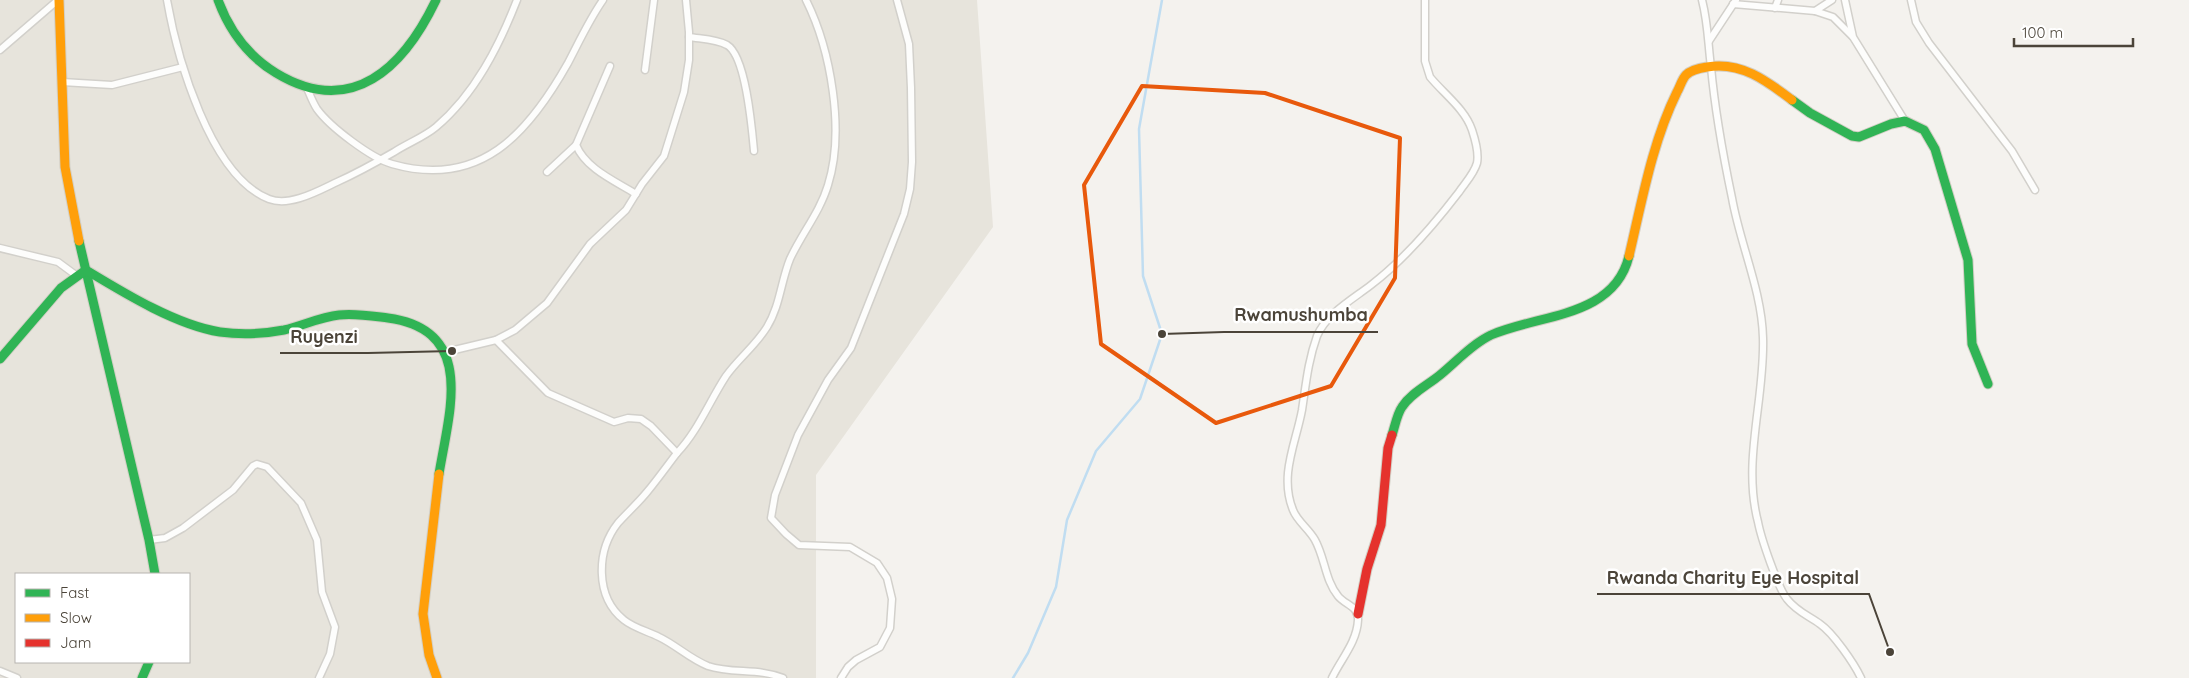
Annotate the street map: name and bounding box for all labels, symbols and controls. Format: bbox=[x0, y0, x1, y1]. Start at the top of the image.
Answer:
scale bar bbox=[2014, 15, 2133, 47]
text: 100 m bbox=[2022, 23, 2063, 42]
callout: Rwamushumba bbox=[1224, 299, 1378, 332]
text: Rwamushumba bbox=[1234, 303, 1368, 326]
callout: Ruyenzi bbox=[280, 320, 368, 353]
text: Ruyenzi bbox=[290, 325, 358, 348]
callout: Rwanda Charity Eye Hospital bbox=[1597, 561, 1869, 594]
text: Rwanda Charity Eye Hospital bbox=[1607, 566, 1859, 589]
legend bbox=[15, 573, 190, 663]
text: Fast bbox=[60, 583, 89, 602]
text: Slow bbox=[60, 608, 92, 627]
text: Jam bbox=[60, 633, 91, 652]

